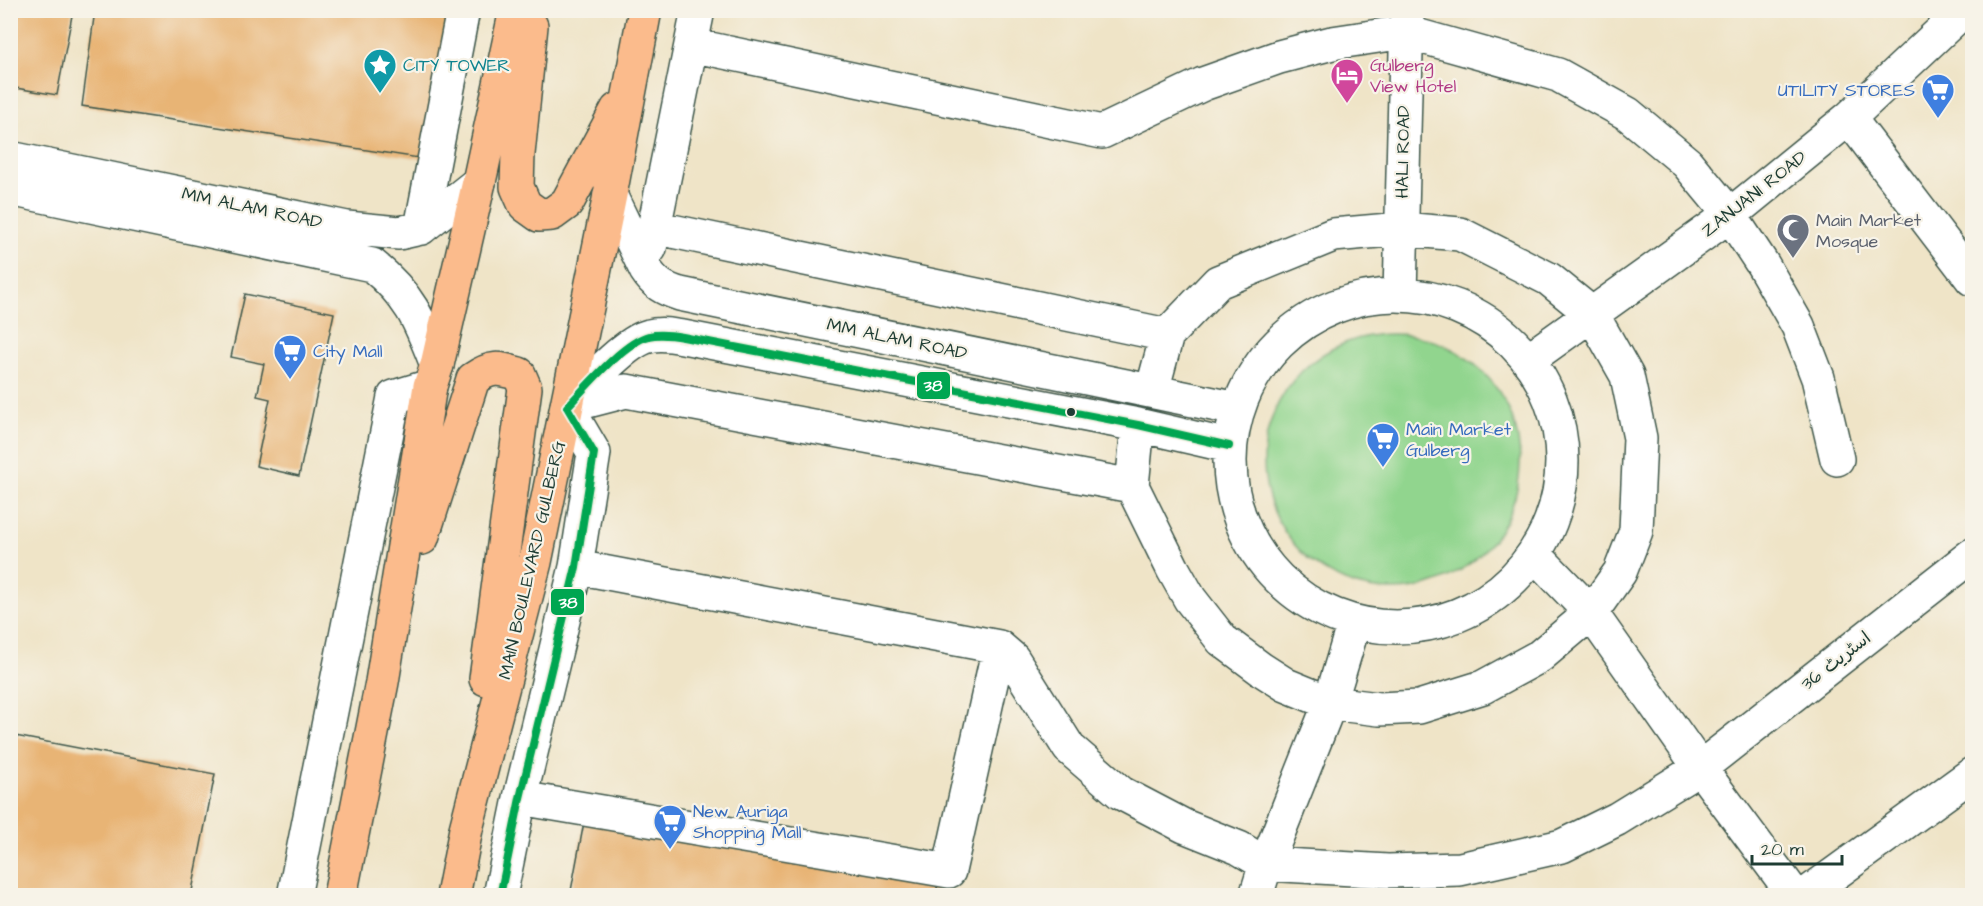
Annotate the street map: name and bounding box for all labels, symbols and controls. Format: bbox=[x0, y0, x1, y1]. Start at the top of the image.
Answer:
place icon: CITY TOWER bbox=[362, 47, 398, 94]
place label: CITY TOWER bbox=[403, 53, 510, 78]
place label: Gulberg View Hotel bbox=[1370, 53, 1457, 99]
hotel icon: Gulberg View Hotel bbox=[1329, 57, 1365, 104]
supermarket icon: UTILITY STORES bbox=[1920, 72, 1956, 119]
place label: UTILITY STORES bbox=[1778, 78, 1915, 103]
street label: HALI ROAD bbox=[1390, 105, 1416, 199]
street label: ZANJANI ROAD bbox=[1696, 145, 1812, 243]
street label: MM ALAM ROAD bbox=[180, 181, 325, 235]
place label: Main Market Mosque bbox=[1816, 208, 1922, 254]
mosque icon: Main Market Mosque bbox=[1775, 212, 1811, 259]
street label: MM ALAM ROAD bbox=[825, 312, 970, 366]
supermarket icon: City Mall bbox=[272, 333, 308, 380]
place label: City Mall bbox=[313, 339, 383, 365]
line badge: 38 bbox=[916, 371, 951, 400]
text: 38 bbox=[923, 375, 943, 397]
unlabelled marker bbox=[1065, 406, 1077, 418]
place label: Main Market Gulberg bbox=[1406, 417, 1512, 464]
supermarket icon: Main Market Gulberg bbox=[1365, 421, 1401, 468]
street label: MAIN BOULEVARD GULBERG bbox=[492, 438, 572, 682]
line badge: 38 bbox=[550, 588, 585, 616]
text: 38 bbox=[558, 592, 578, 614]
street label: اسٹریٹ 36 bbox=[1796, 626, 1876, 696]
place label: New Auriga Shopping Mall bbox=[693, 799, 802, 846]
supermarket icon: New Auriga Shopping Mall bbox=[652, 803, 688, 850]
scale bar bbox=[1752, 828, 1842, 866]
text: 20 m bbox=[1761, 837, 1804, 862]

